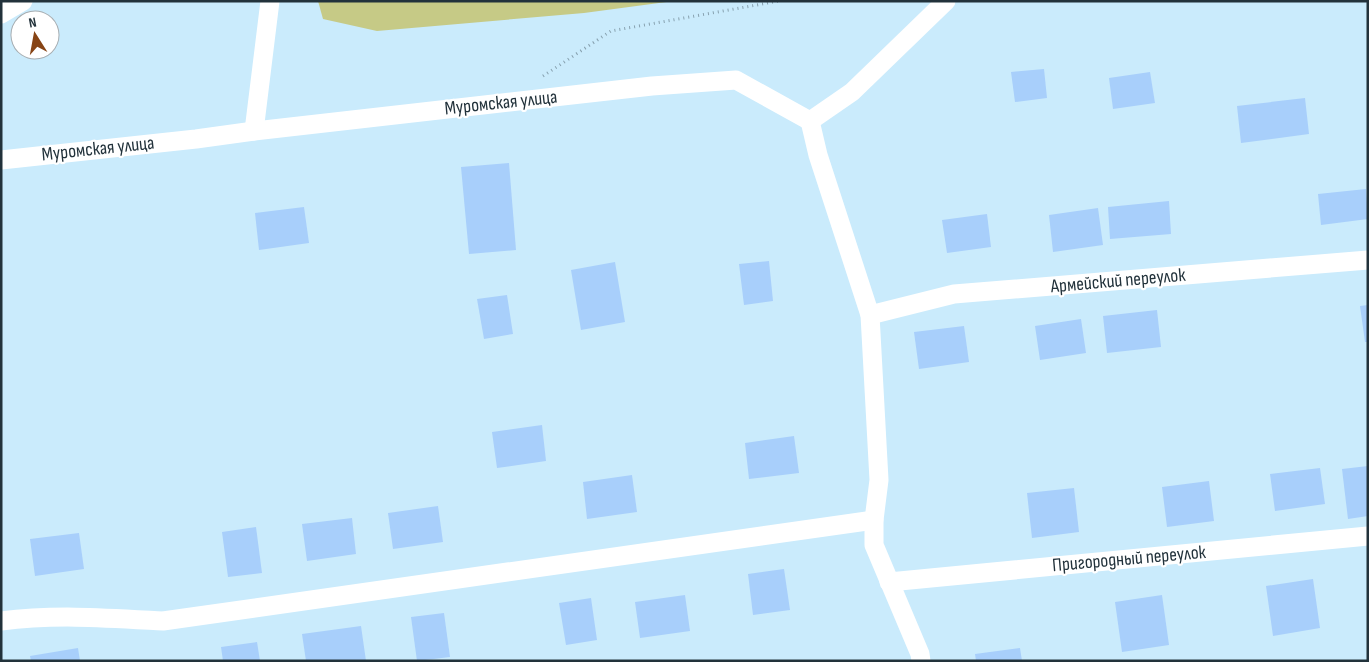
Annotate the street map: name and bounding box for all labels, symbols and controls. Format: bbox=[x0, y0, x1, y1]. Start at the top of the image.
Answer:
north arrow bbox=[10, 10, 60, 60]
text: N bbox=[27, 14, 38, 32]
street label: Муромская улица bbox=[444, 86, 558, 120]
street label: Муромская улица bbox=[41, 132, 155, 166]
street label: Армейский переулок bbox=[1049, 264, 1187, 298]
street label: Пригородный переулок bbox=[1051, 541, 1207, 577]

